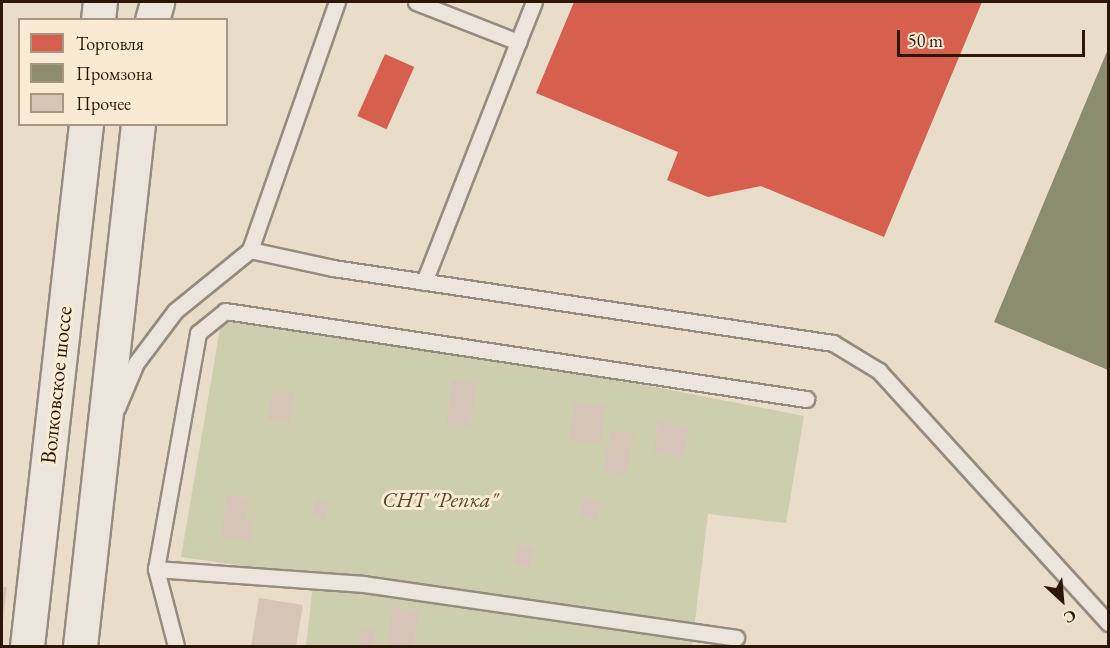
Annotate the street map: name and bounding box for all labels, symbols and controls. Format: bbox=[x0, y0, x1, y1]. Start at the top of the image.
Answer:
legend bbox=[18, 18, 228, 126]
scale bar bbox=[900, 18, 1088, 56]
text: 50 m bbox=[908, 29, 943, 52]
text: Торговля bbox=[76, 32, 144, 55]
text: Промзона bbox=[76, 62, 153, 85]
text: Прочее bbox=[76, 92, 131, 115]
street label: Волковское шоссе bbox=[35, 305, 77, 465]
park label: СНТ "Репка" bbox=[382, 487, 498, 513]
north arrow bbox=[1032, 570, 1092, 630]
text: С bbox=[1060, 605, 1080, 629]

